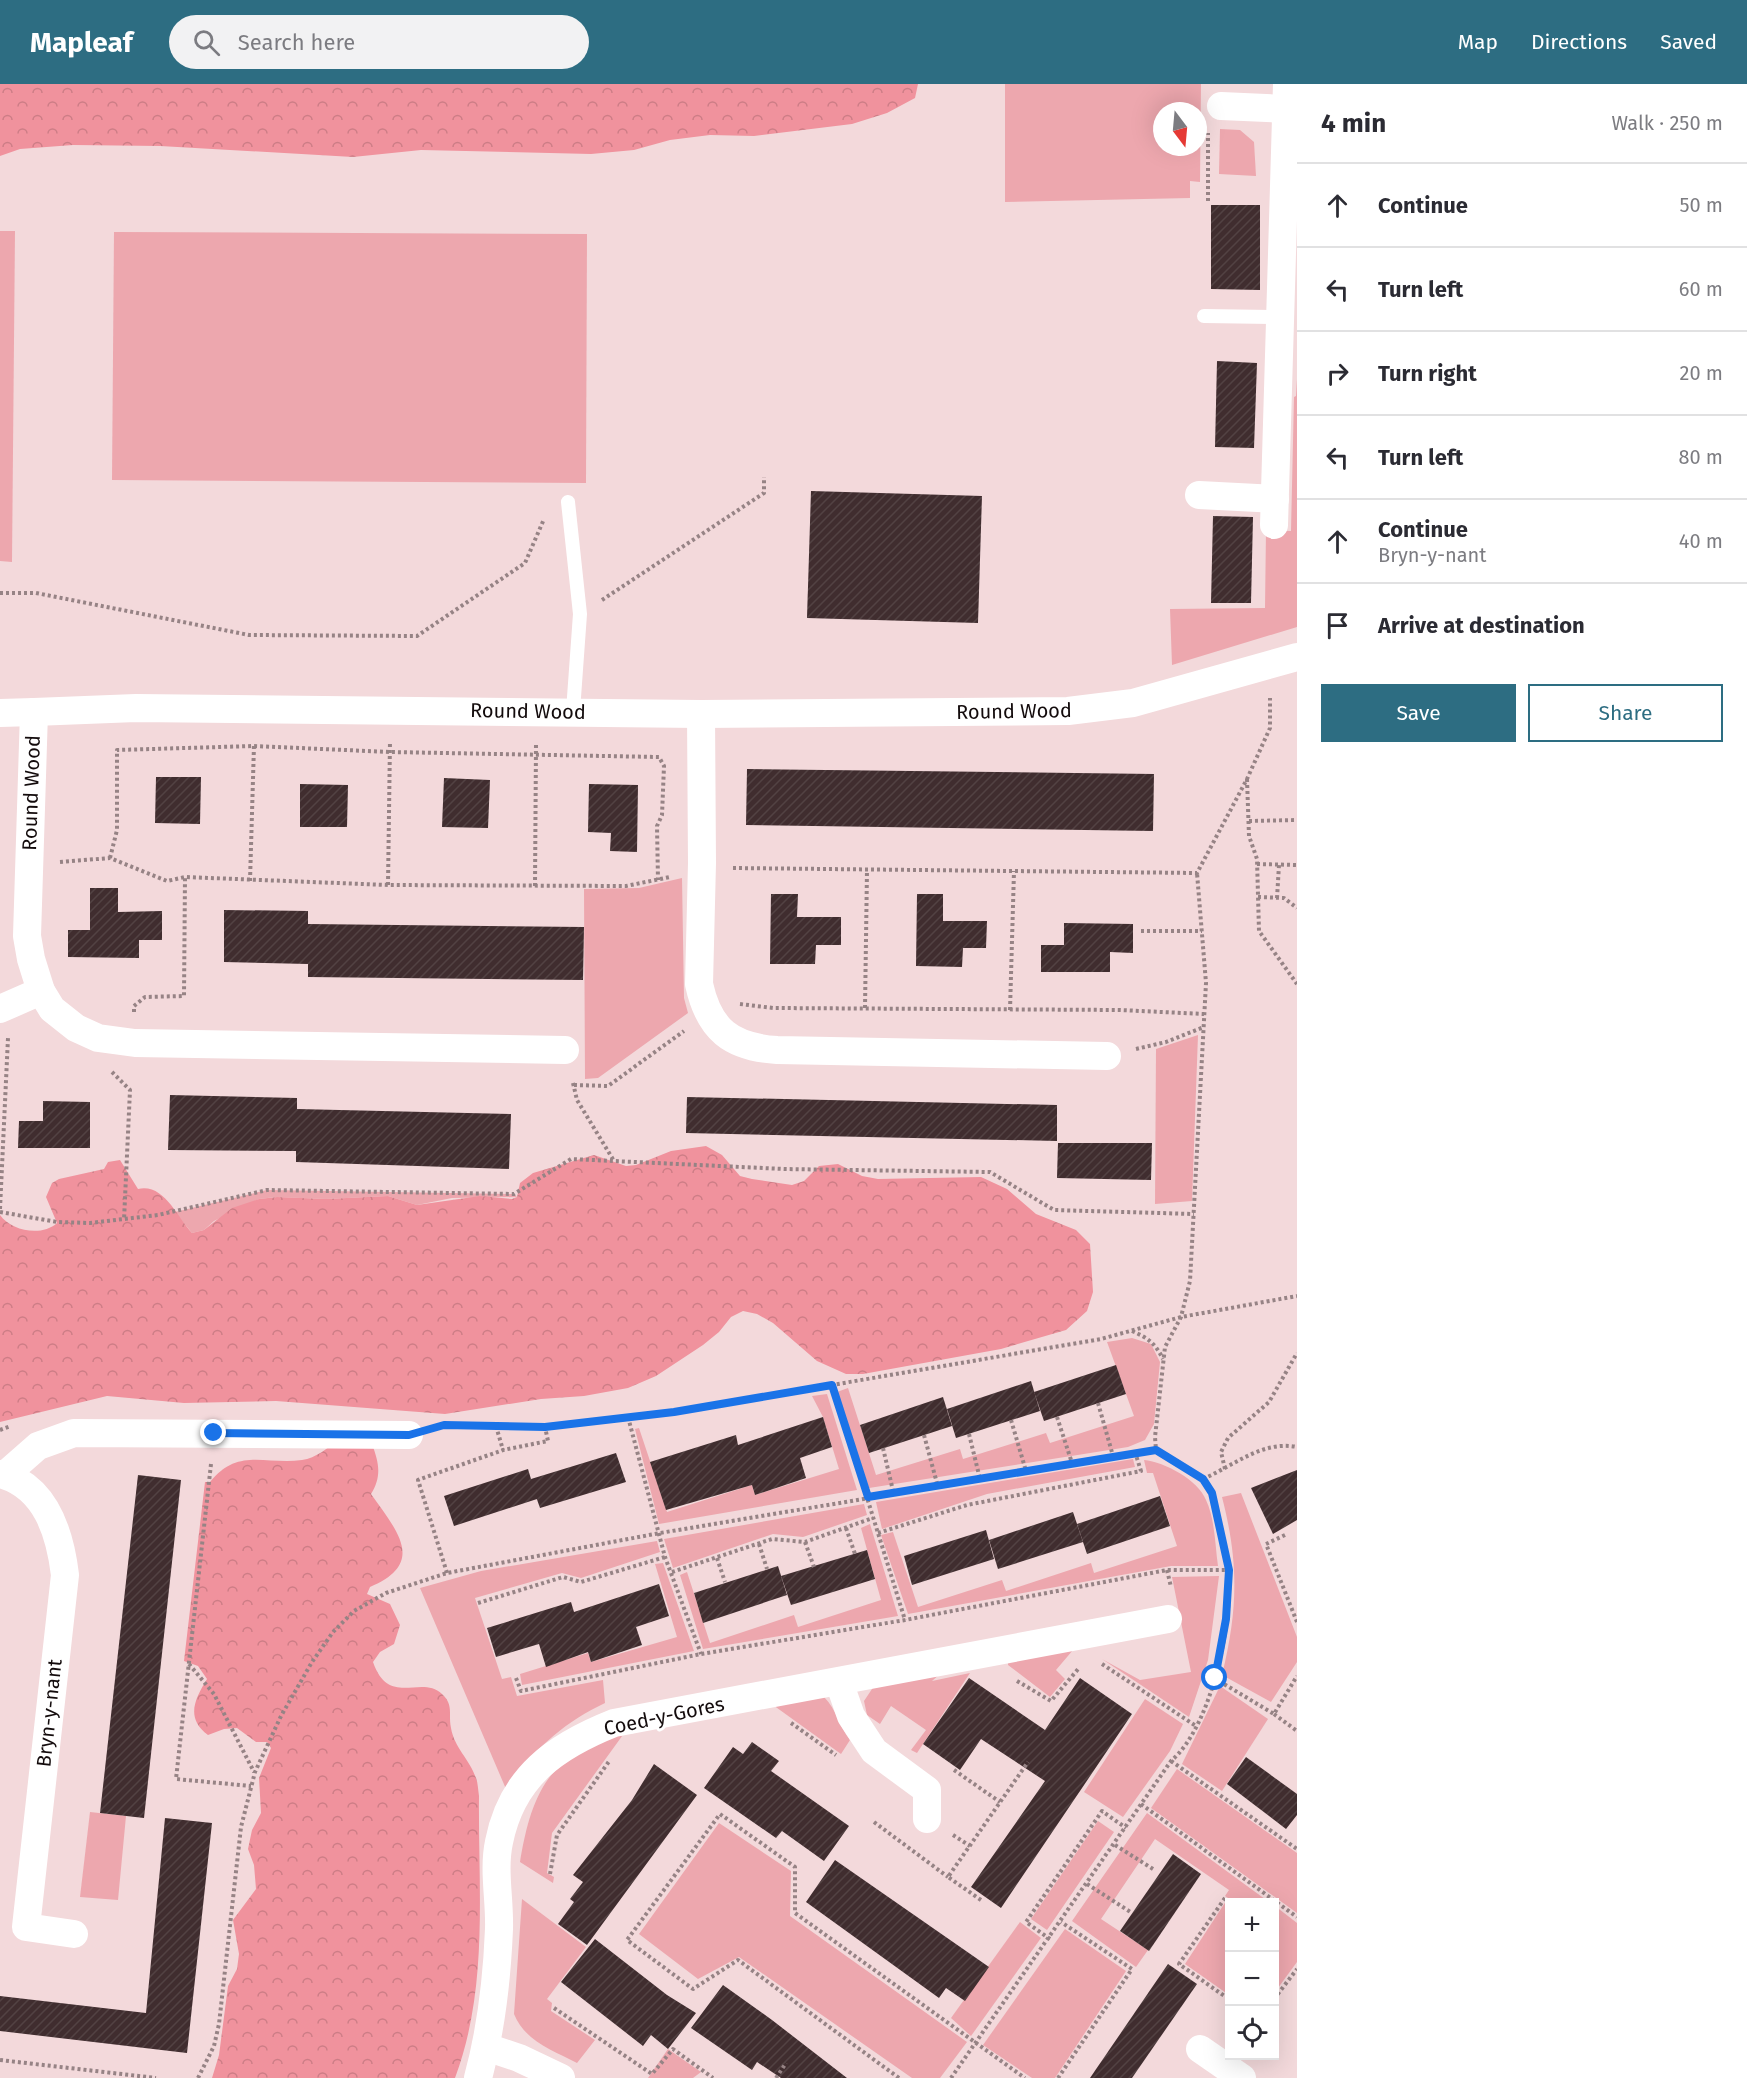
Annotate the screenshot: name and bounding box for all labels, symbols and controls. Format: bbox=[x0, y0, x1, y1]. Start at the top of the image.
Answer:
search box bbox=[169, 15, 589, 69]
text: Mapleaf bbox=[30, 26, 133, 59]
icon: search bbox=[190, 26, 223, 59]
text: Search here bbox=[238, 29, 355, 56]
text: Map bbox=[1458, 29, 1498, 55]
text: Directions bbox=[1531, 29, 1627, 55]
text: Saved bbox=[1660, 29, 1717, 55]
north arrow bbox=[1153, 102, 1207, 156]
text: 4 min bbox=[1321, 108, 1386, 139]
text: Walk · 250 m bbox=[1611, 111, 1723, 135]
icon: ahead bbox=[1321, 189, 1354, 222]
text: Continue bbox=[1378, 192, 1468, 219]
text: 50 m bbox=[1679, 193, 1723, 217]
icon: left bbox=[1321, 273, 1354, 306]
text: Turn left bbox=[1378, 276, 1463, 303]
text: 60 m bbox=[1679, 277, 1723, 301]
icon: right bbox=[1321, 357, 1354, 390]
text: Turn right bbox=[1378, 360, 1477, 387]
text: 20 m bbox=[1680, 361, 1723, 385]
icon: left bbox=[1321, 441, 1354, 474]
text: Turn left bbox=[1378, 444, 1463, 471]
text: 80 m bbox=[1678, 445, 1723, 469]
text: Continue bbox=[1378, 516, 1468, 543]
icon: ahead bbox=[1321, 525, 1354, 558]
text: 40 m bbox=[1679, 529, 1723, 553]
text: Bryn-y-nant bbox=[1378, 543, 1487, 567]
icon: arrive bbox=[1321, 609, 1354, 642]
text: Arrive at destination bbox=[1378, 612, 1585, 639]
button: Save bbox=[1321, 684, 1516, 742]
button: Share bbox=[1528, 684, 1723, 742]
street label: Round Wood bbox=[470, 698, 586, 724]
street label: Round Wood bbox=[956, 698, 1072, 724]
street label: Round Wood bbox=[17, 735, 45, 851]
route end bbox=[200, 1419, 226, 1445]
street label: Bryn-y-nant bbox=[31, 1657, 67, 1768]
route start bbox=[1201, 1664, 1227, 1690]
street label: Coed-y-Gores bbox=[602, 1692, 726, 1740]
map controls bbox=[1225, 1898, 1279, 2060]
button: + bbox=[1225, 1898, 1279, 1952]
button: − bbox=[1225, 1952, 1279, 2006]
button: locate bbox=[1225, 2006, 1279, 2060]

